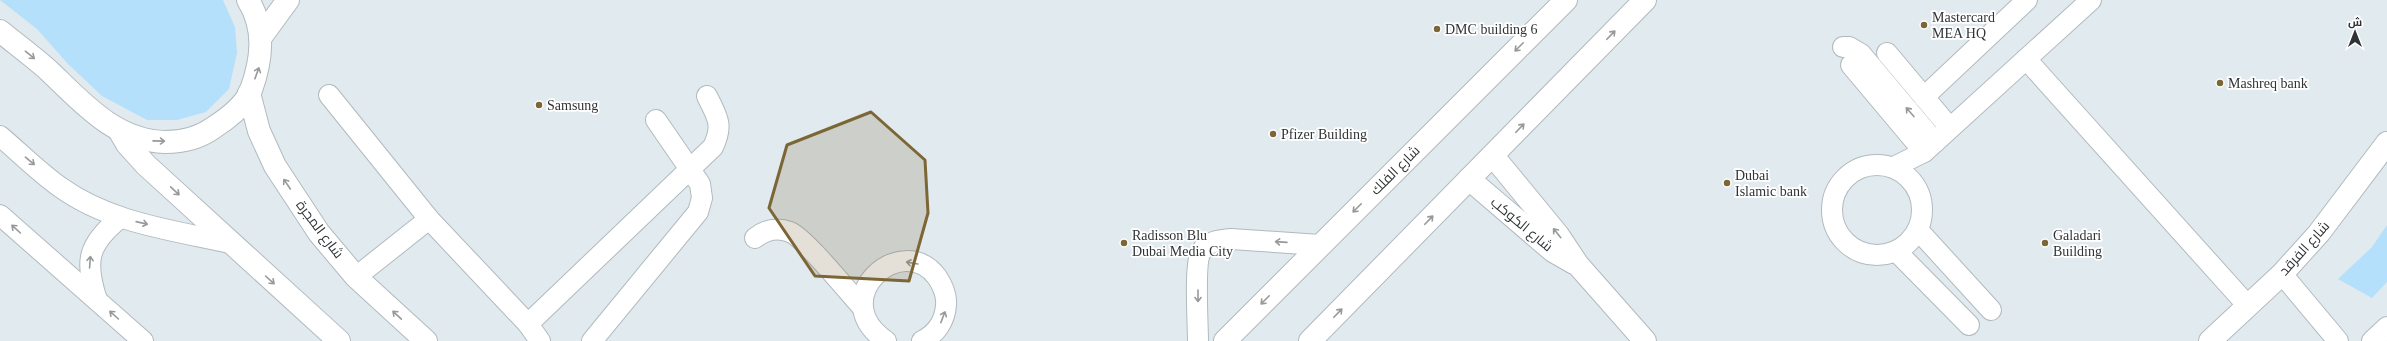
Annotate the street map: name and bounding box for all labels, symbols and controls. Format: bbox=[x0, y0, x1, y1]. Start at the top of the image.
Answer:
place label: Mastercard MEA HQ bbox=[1932, 10, 1995, 41]
north arrow bbox=[2335, 12, 2375, 52]
text: ش bbox=[2348, 16, 2362, 29]
marker: Mastercard MEA HQ bbox=[1919, 20, 1929, 30]
place label: DMC building 6 bbox=[1445, 22, 1538, 37]
marker: DMC building 6 bbox=[1432, 24, 1442, 34]
one-way arrow bbox=[1606, 30, 1616, 40]
one-way arrow bbox=[1514, 42, 1524, 52]
one-way arrow bbox=[25, 51, 36, 60]
one-way arrow bbox=[254, 66, 261, 79]
place label: Mashreq bank bbox=[2228, 76, 2308, 91]
marker: Mashreq bank bbox=[2215, 78, 2225, 88]
place label: Samsung bbox=[547, 98, 598, 113]
marker: Samsung bbox=[534, 100, 544, 110]
one-way arrow bbox=[1906, 107, 1915, 117]
one-way arrow bbox=[1515, 123, 1525, 133]
place label: Pfizer Building bbox=[1281, 127, 1367, 142]
marker: Pfizer Building bbox=[1268, 129, 1278, 139]
one-way arrow bbox=[152, 138, 165, 145]
street label: شارع الفلك bbox=[1368, 143, 1424, 199]
one-way arrow bbox=[24, 157, 35, 166]
place label: Dubai Islamic bank bbox=[1735, 168, 1807, 199]
marker: Dubai Islamic bank bbox=[1722, 178, 1732, 188]
one-way arrow bbox=[283, 179, 291, 190]
one-way arrow bbox=[169, 187, 180, 196]
street label: شارع الكوكب bbox=[1487, 194, 1556, 255]
street label: شارع المجرة bbox=[292, 197, 346, 262]
one-way arrow bbox=[1352, 203, 1362, 213]
one-way arrow bbox=[1424, 215, 1434, 225]
street label: شارع الفرقد bbox=[2276, 218, 2333, 279]
one-way arrow bbox=[135, 220, 148, 228]
one-way arrow bbox=[11, 225, 21, 234]
place label: Radisson Blu Dubai Media City bbox=[1132, 228, 1233, 259]
one-way arrow bbox=[1552, 228, 1561, 238]
place label: Galadari Building bbox=[2053, 228, 2102, 259]
marker: Radisson Blu Dubai Media City bbox=[1119, 238, 1129, 248]
marker: Galadari Building bbox=[2040, 238, 2050, 248]
one-way arrow bbox=[1275, 239, 1288, 246]
one-way arrow bbox=[87, 256, 94, 269]
one-way arrow bbox=[906, 259, 919, 267]
one-way arrow bbox=[265, 275, 275, 285]
one-way arrow bbox=[1194, 289, 1202, 302]
one-way arrow bbox=[1260, 295, 1270, 305]
one-way arrow bbox=[1333, 308, 1343, 318]
one-way arrow bbox=[109, 310, 119, 320]
one-way arrow bbox=[392, 310, 402, 319]
one-way arrow bbox=[940, 312, 948, 324]

